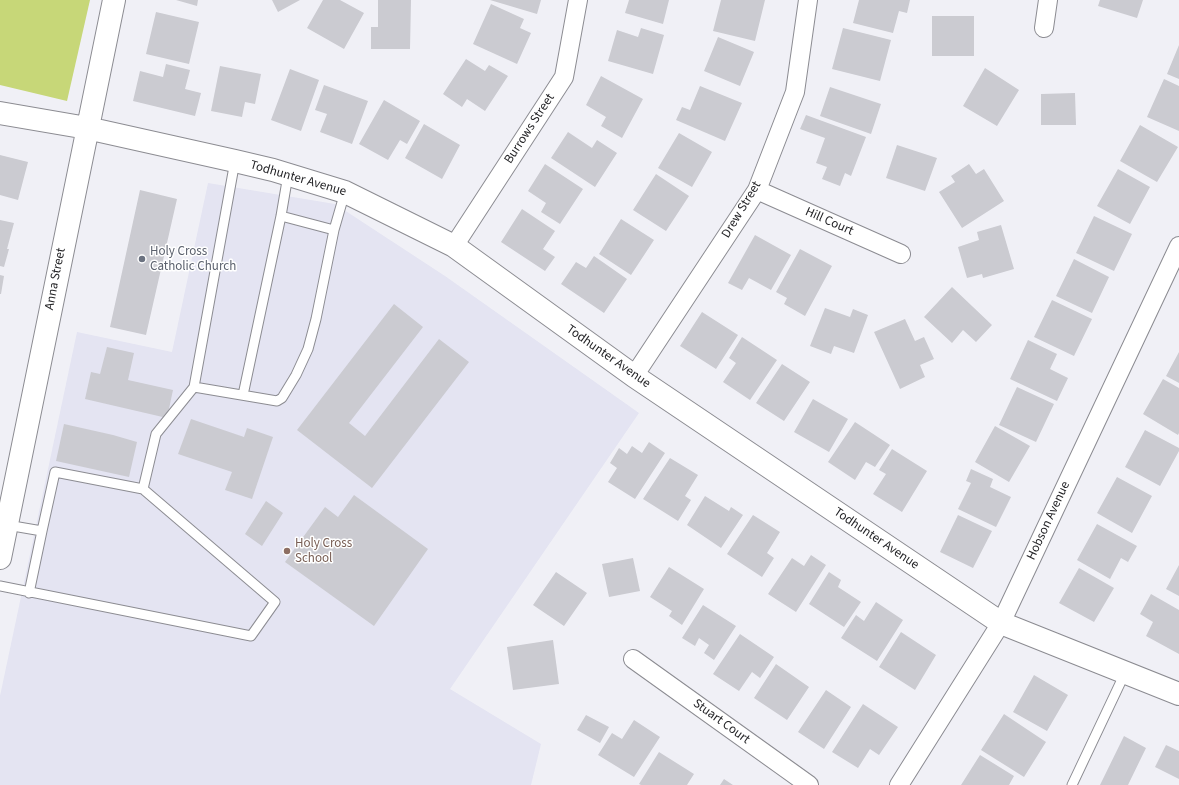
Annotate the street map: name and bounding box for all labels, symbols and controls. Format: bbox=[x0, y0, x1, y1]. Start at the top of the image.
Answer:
street label: Burrows Street bbox=[502, 91, 558, 167]
street label: Todhunter Avenue bbox=[248, 158, 348, 200]
street label: Drew Street bbox=[719, 179, 765, 241]
street label: Hill Court bbox=[802, 204, 856, 240]
place label: Holy Cross Catholic Church bbox=[150, 244, 236, 275]
street label: Anna Street bbox=[42, 247, 70, 311]
marker: Holy Cross Catholic Church bbox=[137, 254, 147, 264]
street label: Todhunter Avenue bbox=[563, 322, 653, 392]
street label: Hobson Avenue bbox=[1024, 479, 1074, 563]
street label: Todhunter Avenue bbox=[830, 505, 922, 573]
place label: Holy Cross School bbox=[295, 536, 352, 567]
marker: Holy Cross School bbox=[282, 546, 292, 556]
street label: Stuart Court bbox=[689, 696, 753, 748]

